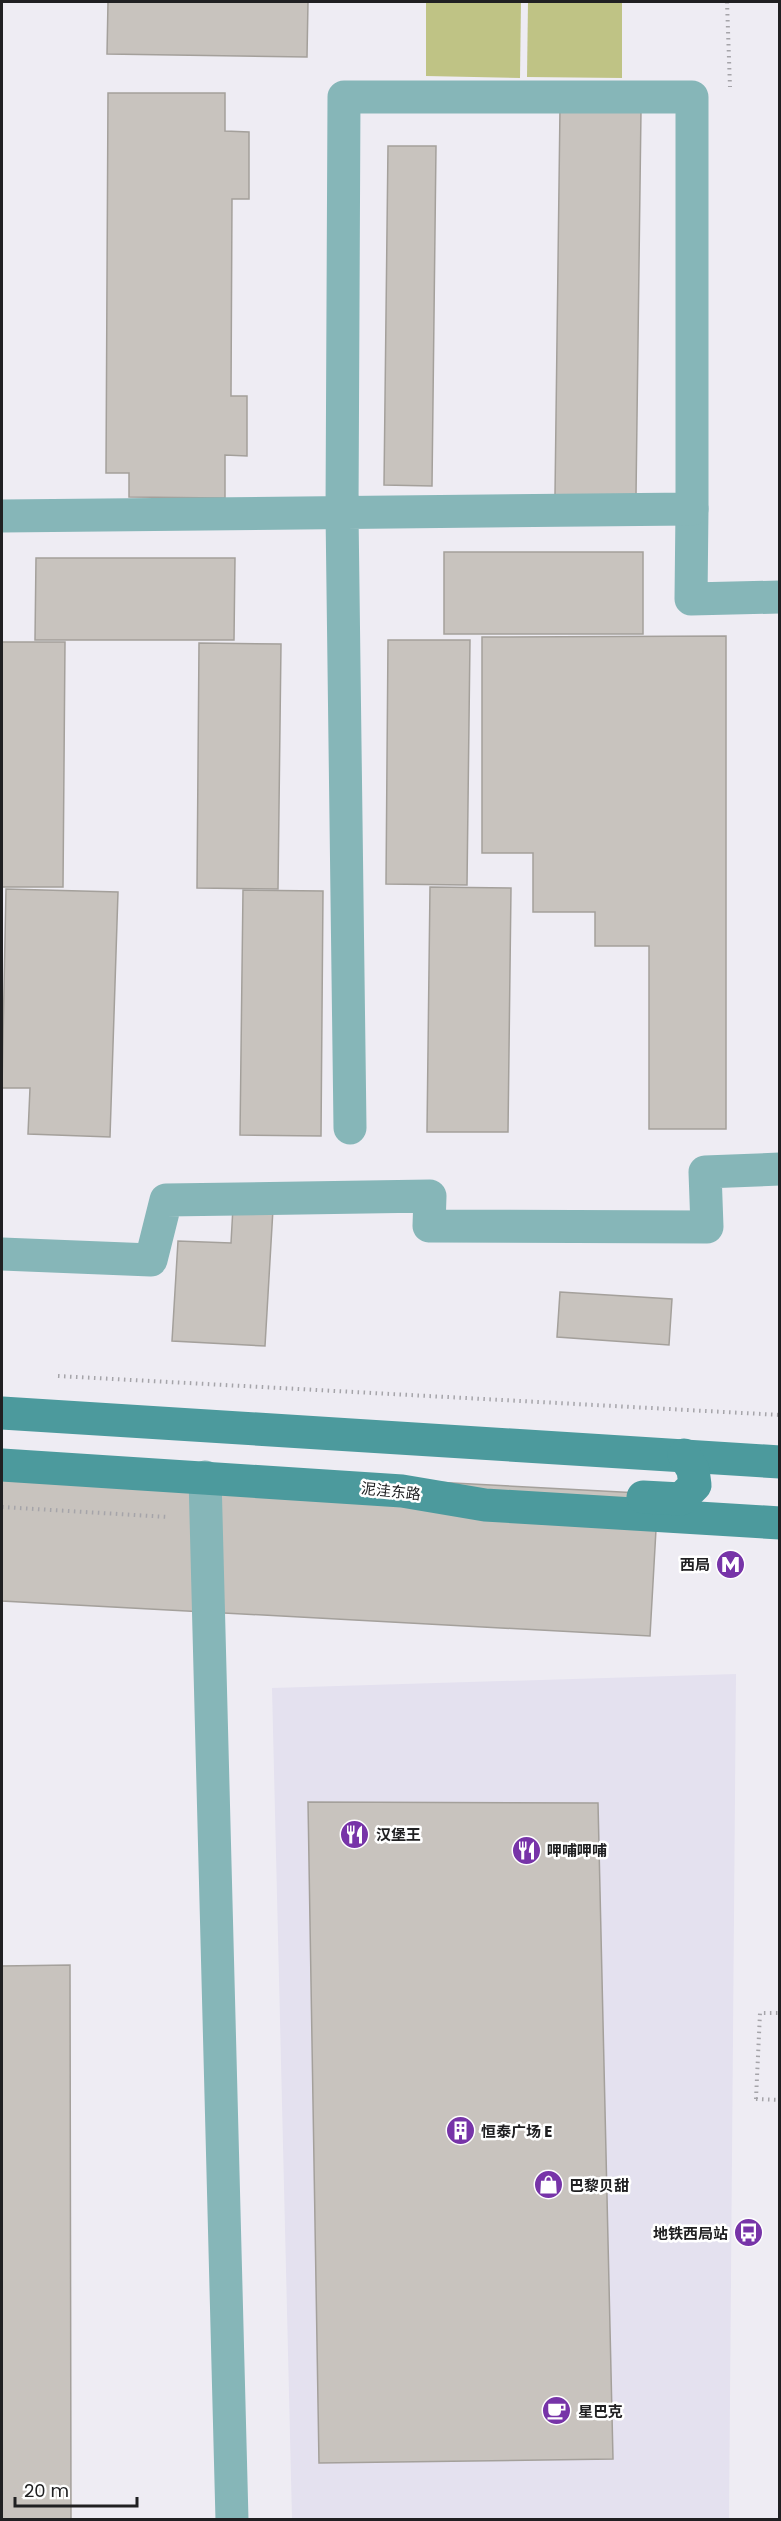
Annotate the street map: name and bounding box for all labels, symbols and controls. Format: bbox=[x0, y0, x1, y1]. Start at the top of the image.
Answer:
street label: 泥洼东路 bbox=[360, 1477, 422, 1505]
metro station icon: 西局 bbox=[715, 1548, 747, 1580]
place label: 西局 bbox=[680, 1554, 710, 1575]
restaurant icon: 汉堡王 bbox=[339, 1818, 371, 1850]
place label: 汉堡王 bbox=[376, 1824, 421, 1845]
restaurant icon: 呷哺呷哺 bbox=[510, 1834, 542, 1866]
place label: 呷哺呷哺 bbox=[547, 1840, 607, 1861]
building icon: 恒泰广场 E bbox=[444, 2115, 476, 2147]
place label: 恒泰广场 E bbox=[481, 2121, 552, 2142]
shop icon: 巴黎贝甜 bbox=[532, 2169, 564, 2201]
place label: 巴黎贝甜 bbox=[569, 2175, 629, 2196]
bus stop icon: 地铁西局站 bbox=[733, 2217, 765, 2249]
place label: 地铁西局站 bbox=[653, 2223, 728, 2244]
cafe icon: 星巴克 bbox=[541, 2395, 573, 2427]
place label: 星巴克 bbox=[578, 2401, 623, 2422]
scale bar bbox=[15, 2470, 136, 2508]
text: 20 m bbox=[24, 2478, 69, 2503]

